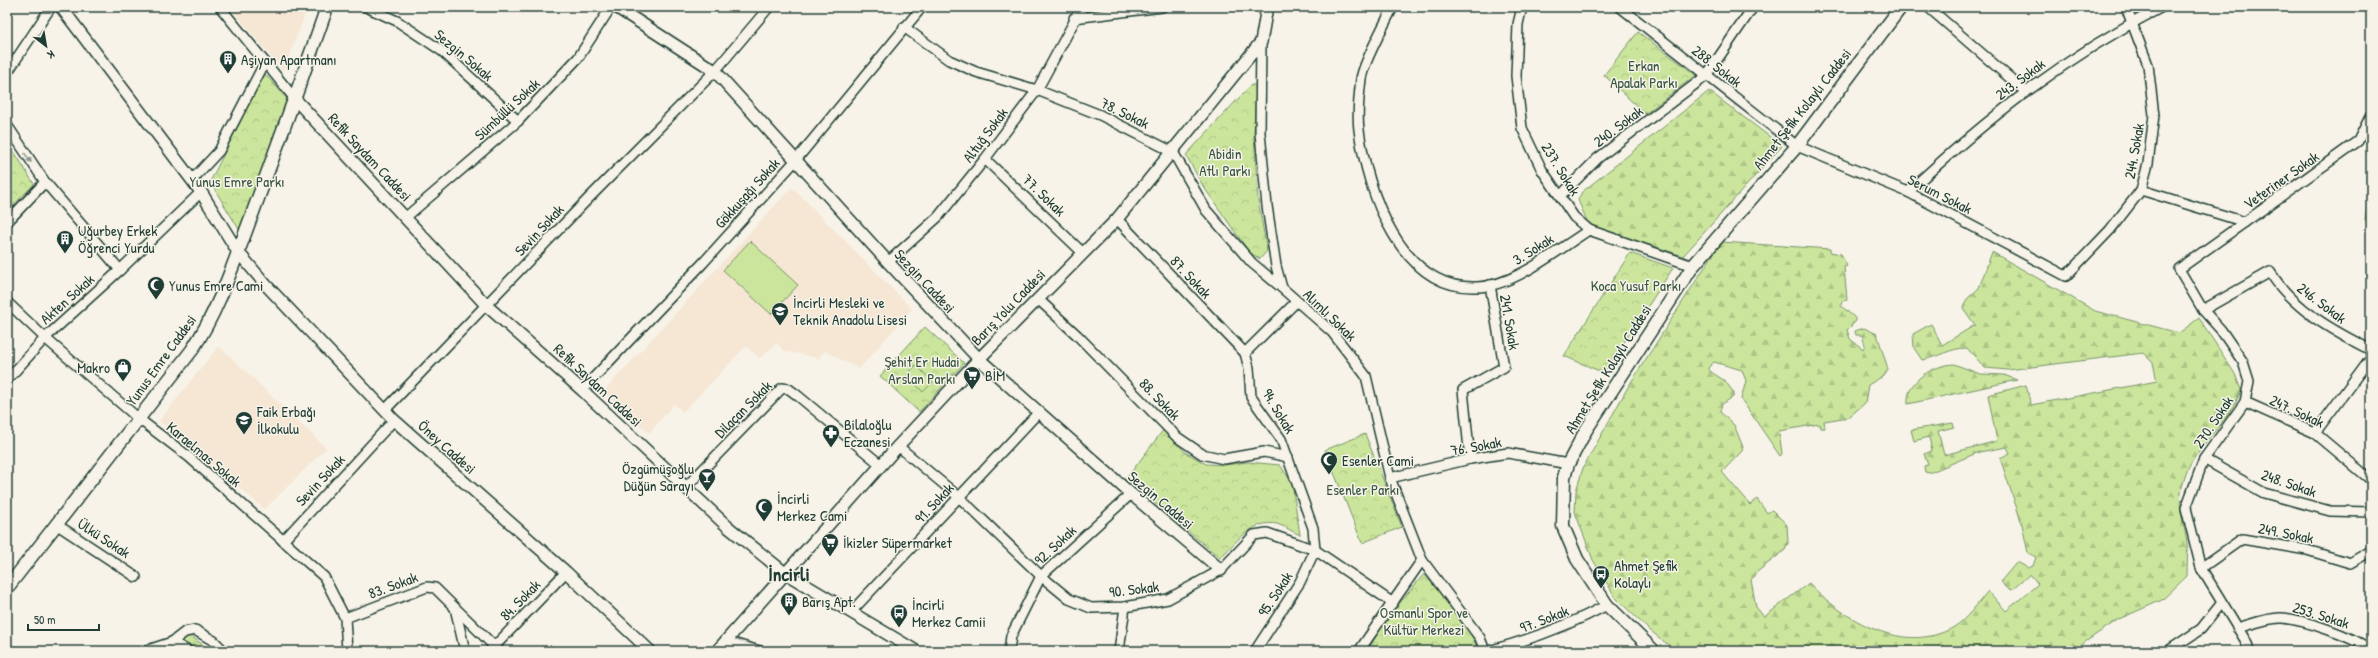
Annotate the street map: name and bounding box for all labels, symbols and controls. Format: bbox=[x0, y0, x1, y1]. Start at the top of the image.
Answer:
street label: Sezgin Sokak bbox=[430, 24, 498, 86]
north arrow bbox=[26, 26, 66, 66]
street label: 288. Sokak bbox=[1688, 40, 1746, 92]
street label: Ahmet Şefik Kolaylı Caddesi bbox=[1748, 44, 1856, 174]
text: K bbox=[45, 47, 57, 62]
building icon: Aşiyan Apartmanı bbox=[218, 49, 238, 74]
place label: Aşiyan Apartmanı bbox=[241, 49, 337, 70]
street label: 243. Sokak bbox=[1991, 53, 2049, 105]
park label: Erkan Apalak Parkı bbox=[1610, 55, 1678, 93]
street label: Sümbüllü Sokak bbox=[470, 73, 544, 145]
street label: 78. Sokak bbox=[1097, 92, 1153, 134]
street label: 240. Sokak bbox=[1589, 100, 1647, 152]
street label: Altuğ Sokak bbox=[957, 103, 1013, 167]
street label: Refik Saydam Caddesi bbox=[323, 108, 417, 206]
street label: 244. Sokak bbox=[2119, 122, 2149, 180]
street label: 237. Sokak bbox=[1536, 138, 1586, 200]
park label: Abidin Atlı Parkı bbox=[1199, 143, 1251, 181]
street label: Veteriner Sokak bbox=[2239, 146, 2323, 214]
one-way arrow bbox=[24, 152, 32, 163]
street label: Gökkuşağı Sokak bbox=[710, 153, 784, 233]
street label: 77. Sokak bbox=[1018, 169, 1070, 221]
street label: Serum Sokak bbox=[1904, 169, 1976, 219]
park label: Yunus Emre Parkı bbox=[189, 171, 285, 192]
street label: Sevin Sokak bbox=[510, 200, 568, 260]
place label: Uğurbey Erkek Öğrenci Yurdu bbox=[78, 220, 157, 258]
street label: 3. Sokak bbox=[1509, 228, 1557, 270]
building icon: Uğurbey Erkek Öğrenci Yurdu bbox=[55, 229, 75, 254]
street label: Sezgin Caddesi bbox=[890, 244, 960, 318]
street label: 87. Sokak bbox=[1166, 251, 1216, 303]
street label: Barış Yolu Caddesi bbox=[966, 264, 1050, 350]
street label: Akten Sokak bbox=[35, 269, 99, 329]
mosque icon: Yunus Emre Cami bbox=[146, 275, 166, 300]
place label: Yunus Emre Cami bbox=[169, 275, 263, 296]
park label: Koca Yusuf Parkı bbox=[1591, 275, 1681, 296]
street label: 246. Sokak bbox=[2293, 278, 2351, 328]
street label: Alımlı Sokak bbox=[1299, 284, 1361, 346]
place label: İncirli Mesleki ve Teknik Anadolu Lisesi bbox=[793, 292, 907, 330]
street label: 241. Sokak bbox=[1495, 293, 1525, 351]
street label: Ahmet Şefik Kolaylı Caddesi bbox=[1560, 300, 1656, 438]
school or university icon: İncirli Mesleki ve Teknik Anadolu Lisesi bbox=[770, 301, 790, 326]
street label: Yunus Emre Caddesi bbox=[121, 310, 201, 410]
street label: Refik Saydam Caddesi bbox=[549, 338, 647, 432]
park label: Şehit Er Hudai Arslan Parkı bbox=[884, 351, 960, 389]
place label: Makro bbox=[77, 357, 110, 378]
shop icon: Makro bbox=[113, 357, 133, 382]
supermarket icon: BİM bbox=[962, 365, 982, 390]
place label: BİM bbox=[985, 365, 1005, 386]
street label: 88. Sokak bbox=[1135, 373, 1185, 425]
street label: Dilaçan Sokak bbox=[710, 376, 776, 442]
street label: 94. Sokak bbox=[1257, 385, 1301, 437]
street label: 247. Sokak bbox=[2266, 389, 2328, 433]
street label: 270. Sokak bbox=[2188, 392, 2238, 452]
place label: Faik Erbağı İlkokulu bbox=[256, 401, 316, 439]
school or university icon: Faik Erbağı İlkokulu bbox=[234, 410, 254, 435]
place label: Bilaloğlu Eczanesi bbox=[844, 414, 892, 452]
street label: Öney Caddesi bbox=[413, 415, 481, 479]
street label: Karaelmas Sokak bbox=[162, 416, 246, 492]
pharmacy icon: Bilaloğlu Eczanesi bbox=[821, 423, 841, 448]
street label: 76. Sokak bbox=[1449, 431, 1503, 461]
street label: Sevin Sokak bbox=[291, 450, 349, 510]
mosque icon: Esenler Cami bbox=[1319, 450, 1339, 475]
place label: Esenler Cami bbox=[1342, 450, 1414, 471]
place label: Özgümüşoğlu Düğün Sarayı bbox=[622, 458, 694, 496]
street label: 248. Sokak bbox=[2259, 464, 2319, 502]
street label: Sezgin Caddesi bbox=[1123, 466, 1199, 534]
bar icon: Özgümüşoğlu Düğün Sarayı bbox=[697, 467, 717, 492]
street label: 91. Sokak bbox=[910, 478, 958, 528]
park label: Esenler Parkı bbox=[1327, 479, 1399, 500]
place label: İncirli Merkez Cami bbox=[777, 488, 847, 526]
mosque icon: İncirli Merkez Cami bbox=[754, 497, 774, 522]
street label: Ülkü Sokak bbox=[73, 513, 135, 563]
street label: 249. Sokak bbox=[2256, 517, 2316, 549]
street label: 92. Sokak bbox=[1029, 520, 1081, 570]
supermarket icon: İkizler Süpermarket bbox=[820, 532, 840, 557]
place label: İkizler Süpermarket bbox=[843, 532, 953, 553]
place label: Ahmet Şefik Kolaylı bbox=[1614, 555, 1677, 593]
district label: İncirli bbox=[768, 561, 810, 587]
bus stop icon: Ahmet Şefik Kolaylı bbox=[1591, 564, 1611, 589]
street label: 83. Sokak bbox=[365, 566, 421, 604]
street label: 95. Sokak bbox=[1253, 567, 1297, 621]
street label: 84. Sokak bbox=[495, 575, 545, 625]
street label: 90. Sokak bbox=[1108, 576, 1160, 602]
building icon: Barış Apt. bbox=[779, 591, 799, 616]
place label: Barış Apt. bbox=[802, 591, 856, 612]
place label: İncirli Merkez Camii bbox=[912, 594, 986, 632]
street label: 253. Sokak bbox=[2290, 596, 2352, 634]
street label: 97. Sokak bbox=[1516, 600, 1572, 638]
park label: Osmanlı Spor ve Kültür Merkezi bbox=[1380, 602, 1468, 640]
bus stop icon: İncirli Merkez Camii bbox=[889, 603, 909, 628]
scale bar bbox=[28, 606, 99, 632]
text: 50 m bbox=[34, 611, 55, 628]

